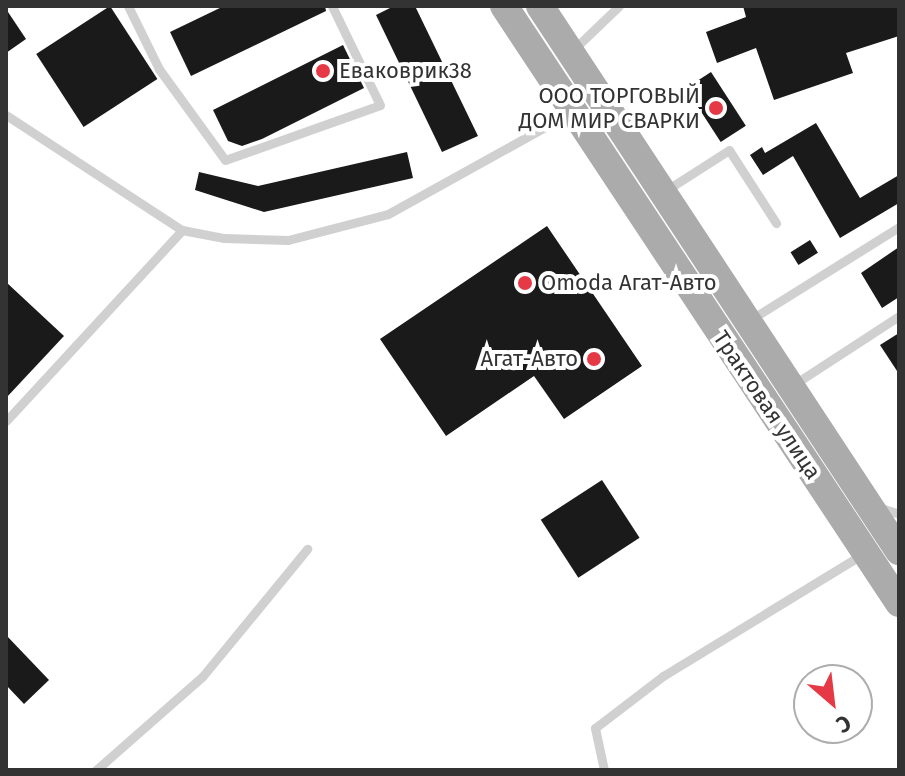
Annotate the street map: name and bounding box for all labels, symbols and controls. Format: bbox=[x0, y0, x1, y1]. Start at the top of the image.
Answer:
place label: Еваковрик38 bbox=[339, 58, 472, 84]
marker: Еваковрик38 bbox=[314, 62, 332, 80]
place label: ООО ТОРГОВЫЙ ДОМ МИР СВАРКИ bbox=[519, 82, 700, 134]
marker: ООО ТОРГОВЫЙ ДОМ МИР СВАРКИ bbox=[707, 99, 725, 117]
place label: Omoda Агат-Авто bbox=[541, 270, 716, 296]
marker: Omoda Агат-Авто bbox=[516, 274, 534, 292]
street label: Трактовая улица bbox=[708, 326, 826, 484]
place label: Агат-Авто bbox=[480, 346, 578, 372]
marker: Агат-Авто bbox=[585, 350, 603, 368]
north arrow bbox=[793, 664, 873, 744]
text: С bbox=[832, 709, 855, 739]

